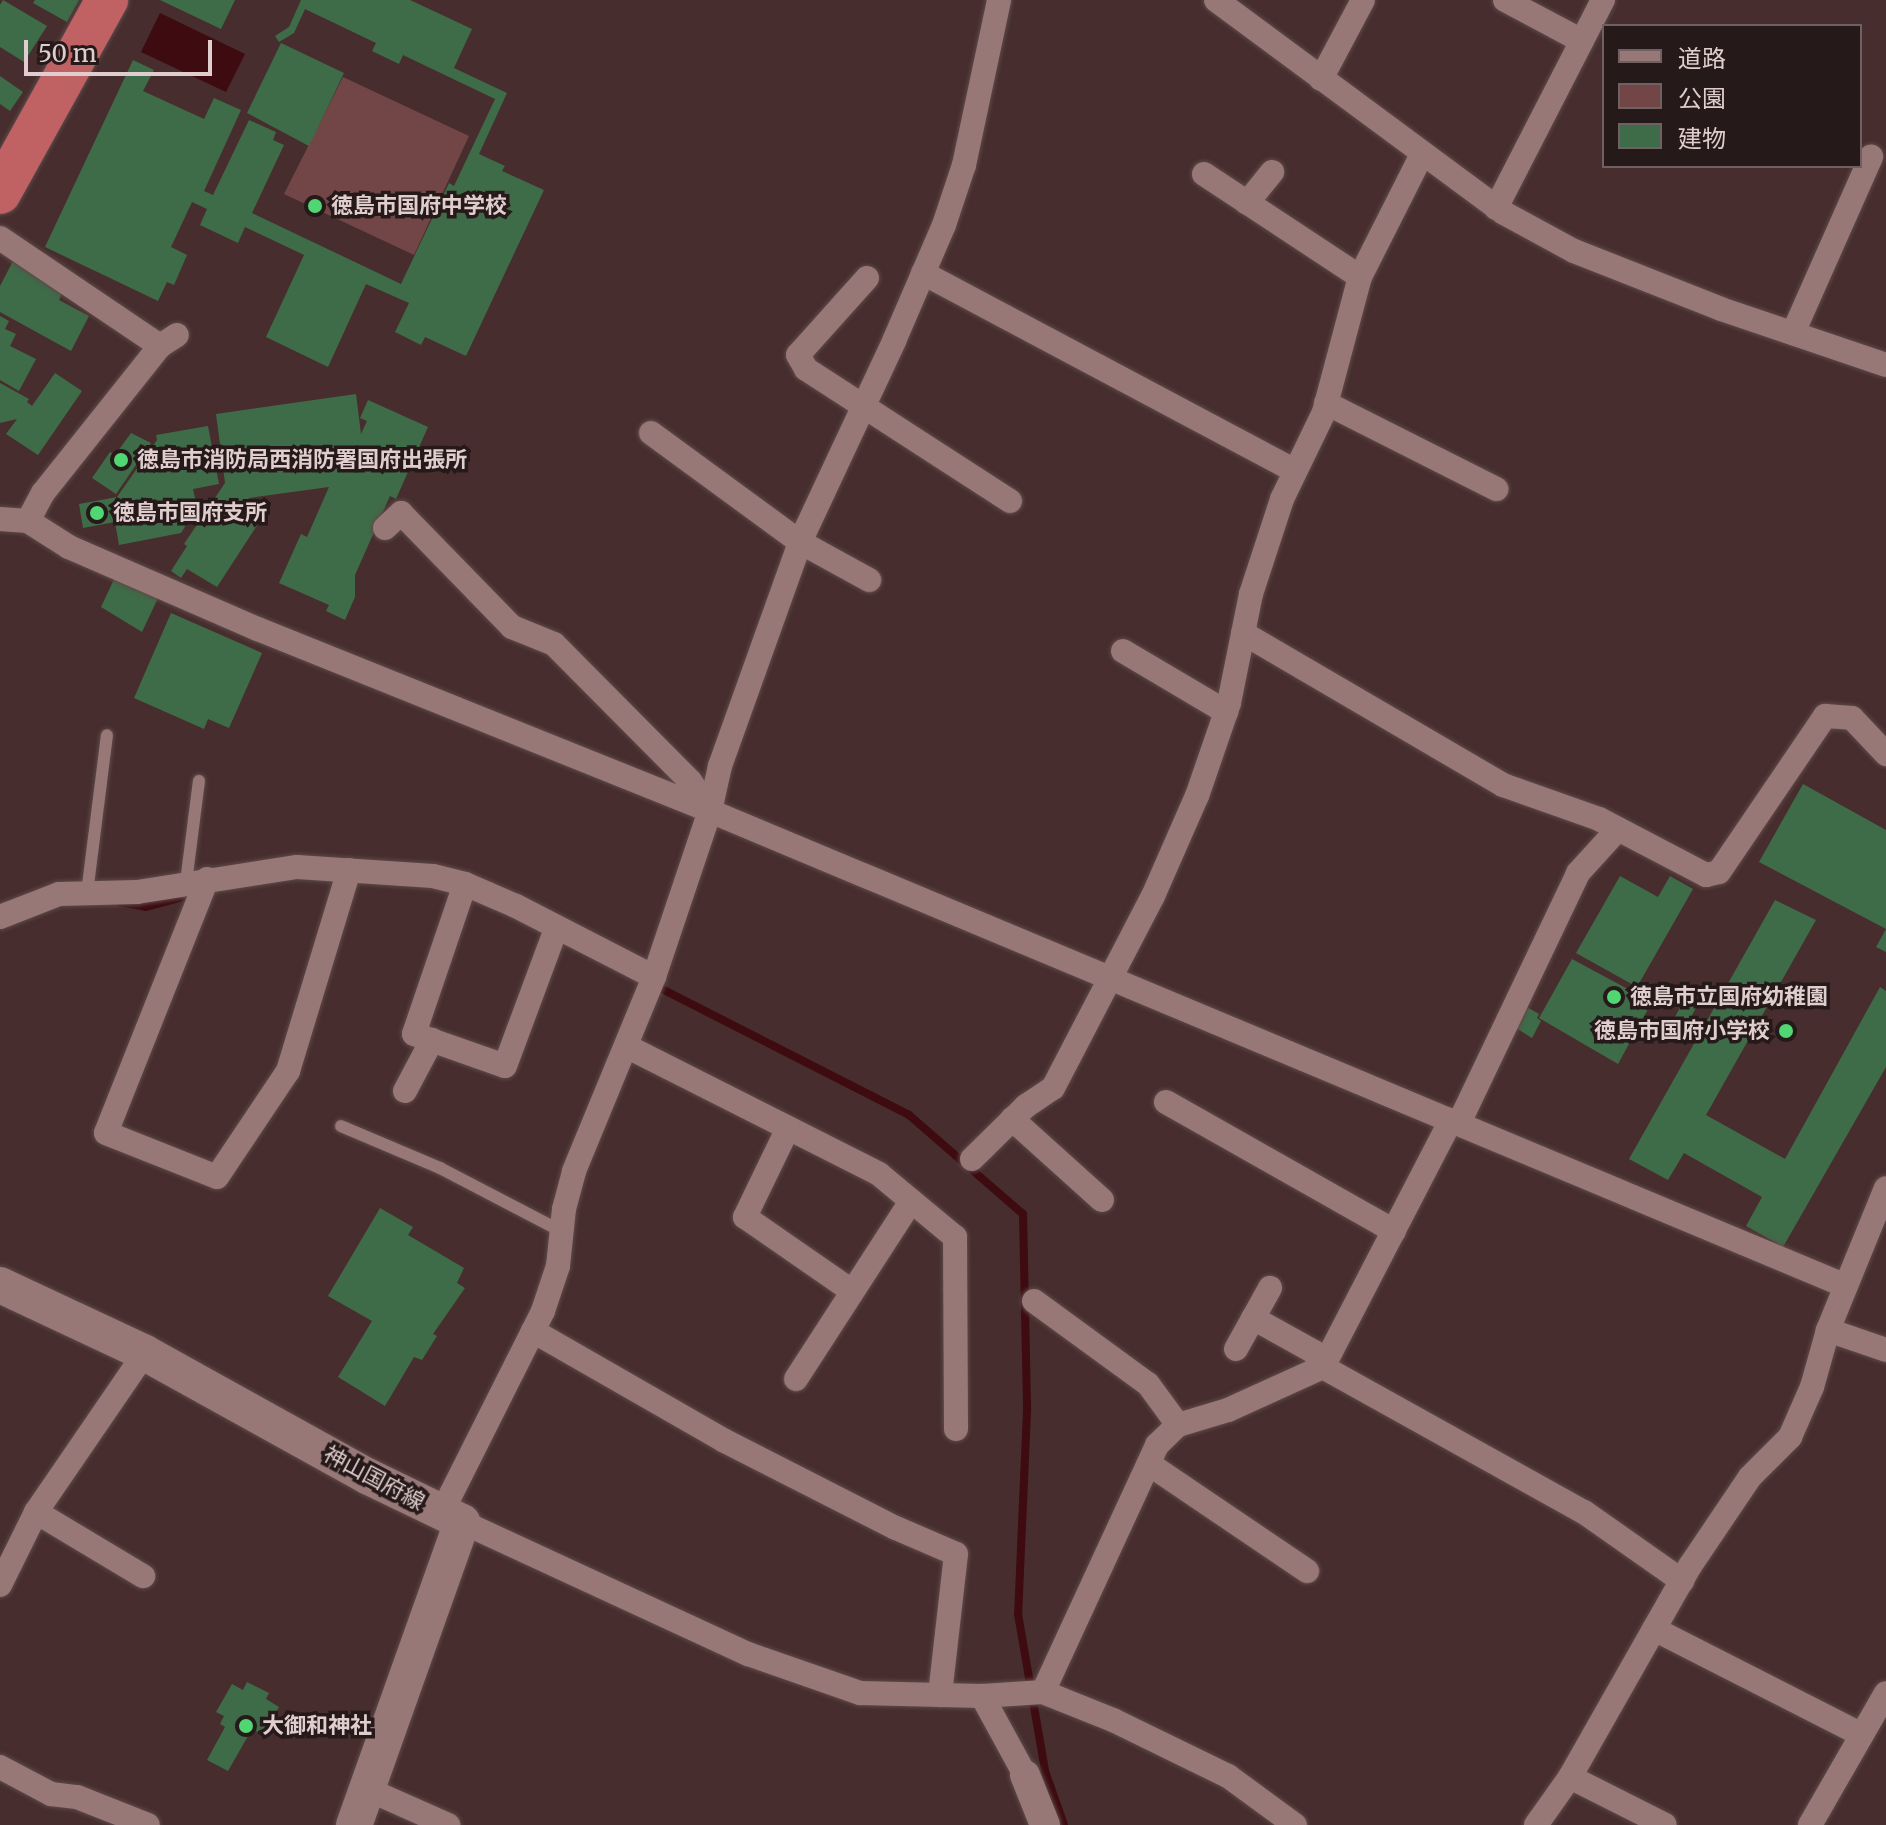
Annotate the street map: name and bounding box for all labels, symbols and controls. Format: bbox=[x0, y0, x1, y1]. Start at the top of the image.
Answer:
scale bar bbox=[28, 24, 216, 74]
legend bbox=[1602, 24, 1862, 168]
text: 50 m bbox=[38, 38, 97, 69]
text: 道路 bbox=[1678, 43, 1726, 74]
text: 公園 bbox=[1678, 83, 1726, 114]
text: 建物 bbox=[1678, 123, 1726, 154]
place label: 徳島市国府中学校 bbox=[331, 193, 507, 219]
marker: 徳島市国府中学校 bbox=[306, 197, 324, 215]
place label: 徳島市消防局西消防署国府出張所 bbox=[137, 447, 467, 473]
marker: 徳島市消防局西消防署国府出張所 bbox=[112, 451, 130, 469]
place label: 徳島市国府支所 bbox=[113, 500, 267, 526]
marker: 徳島市国府支所 bbox=[88, 504, 106, 522]
place label: 徳島市立国府幼稚園 bbox=[1630, 984, 1828, 1010]
marker: 徳島市立国府幼稚園 bbox=[1605, 988, 1623, 1006]
place label: 徳島市国府小学校 bbox=[1594, 1018, 1770, 1044]
marker: 徳島市国府小学校 bbox=[1777, 1022, 1795, 1040]
street label: 神山国府線 bbox=[319, 1441, 429, 1515]
place label: 大御和神社 bbox=[262, 1713, 372, 1739]
marker: 大御和神社 bbox=[237, 1717, 255, 1735]

